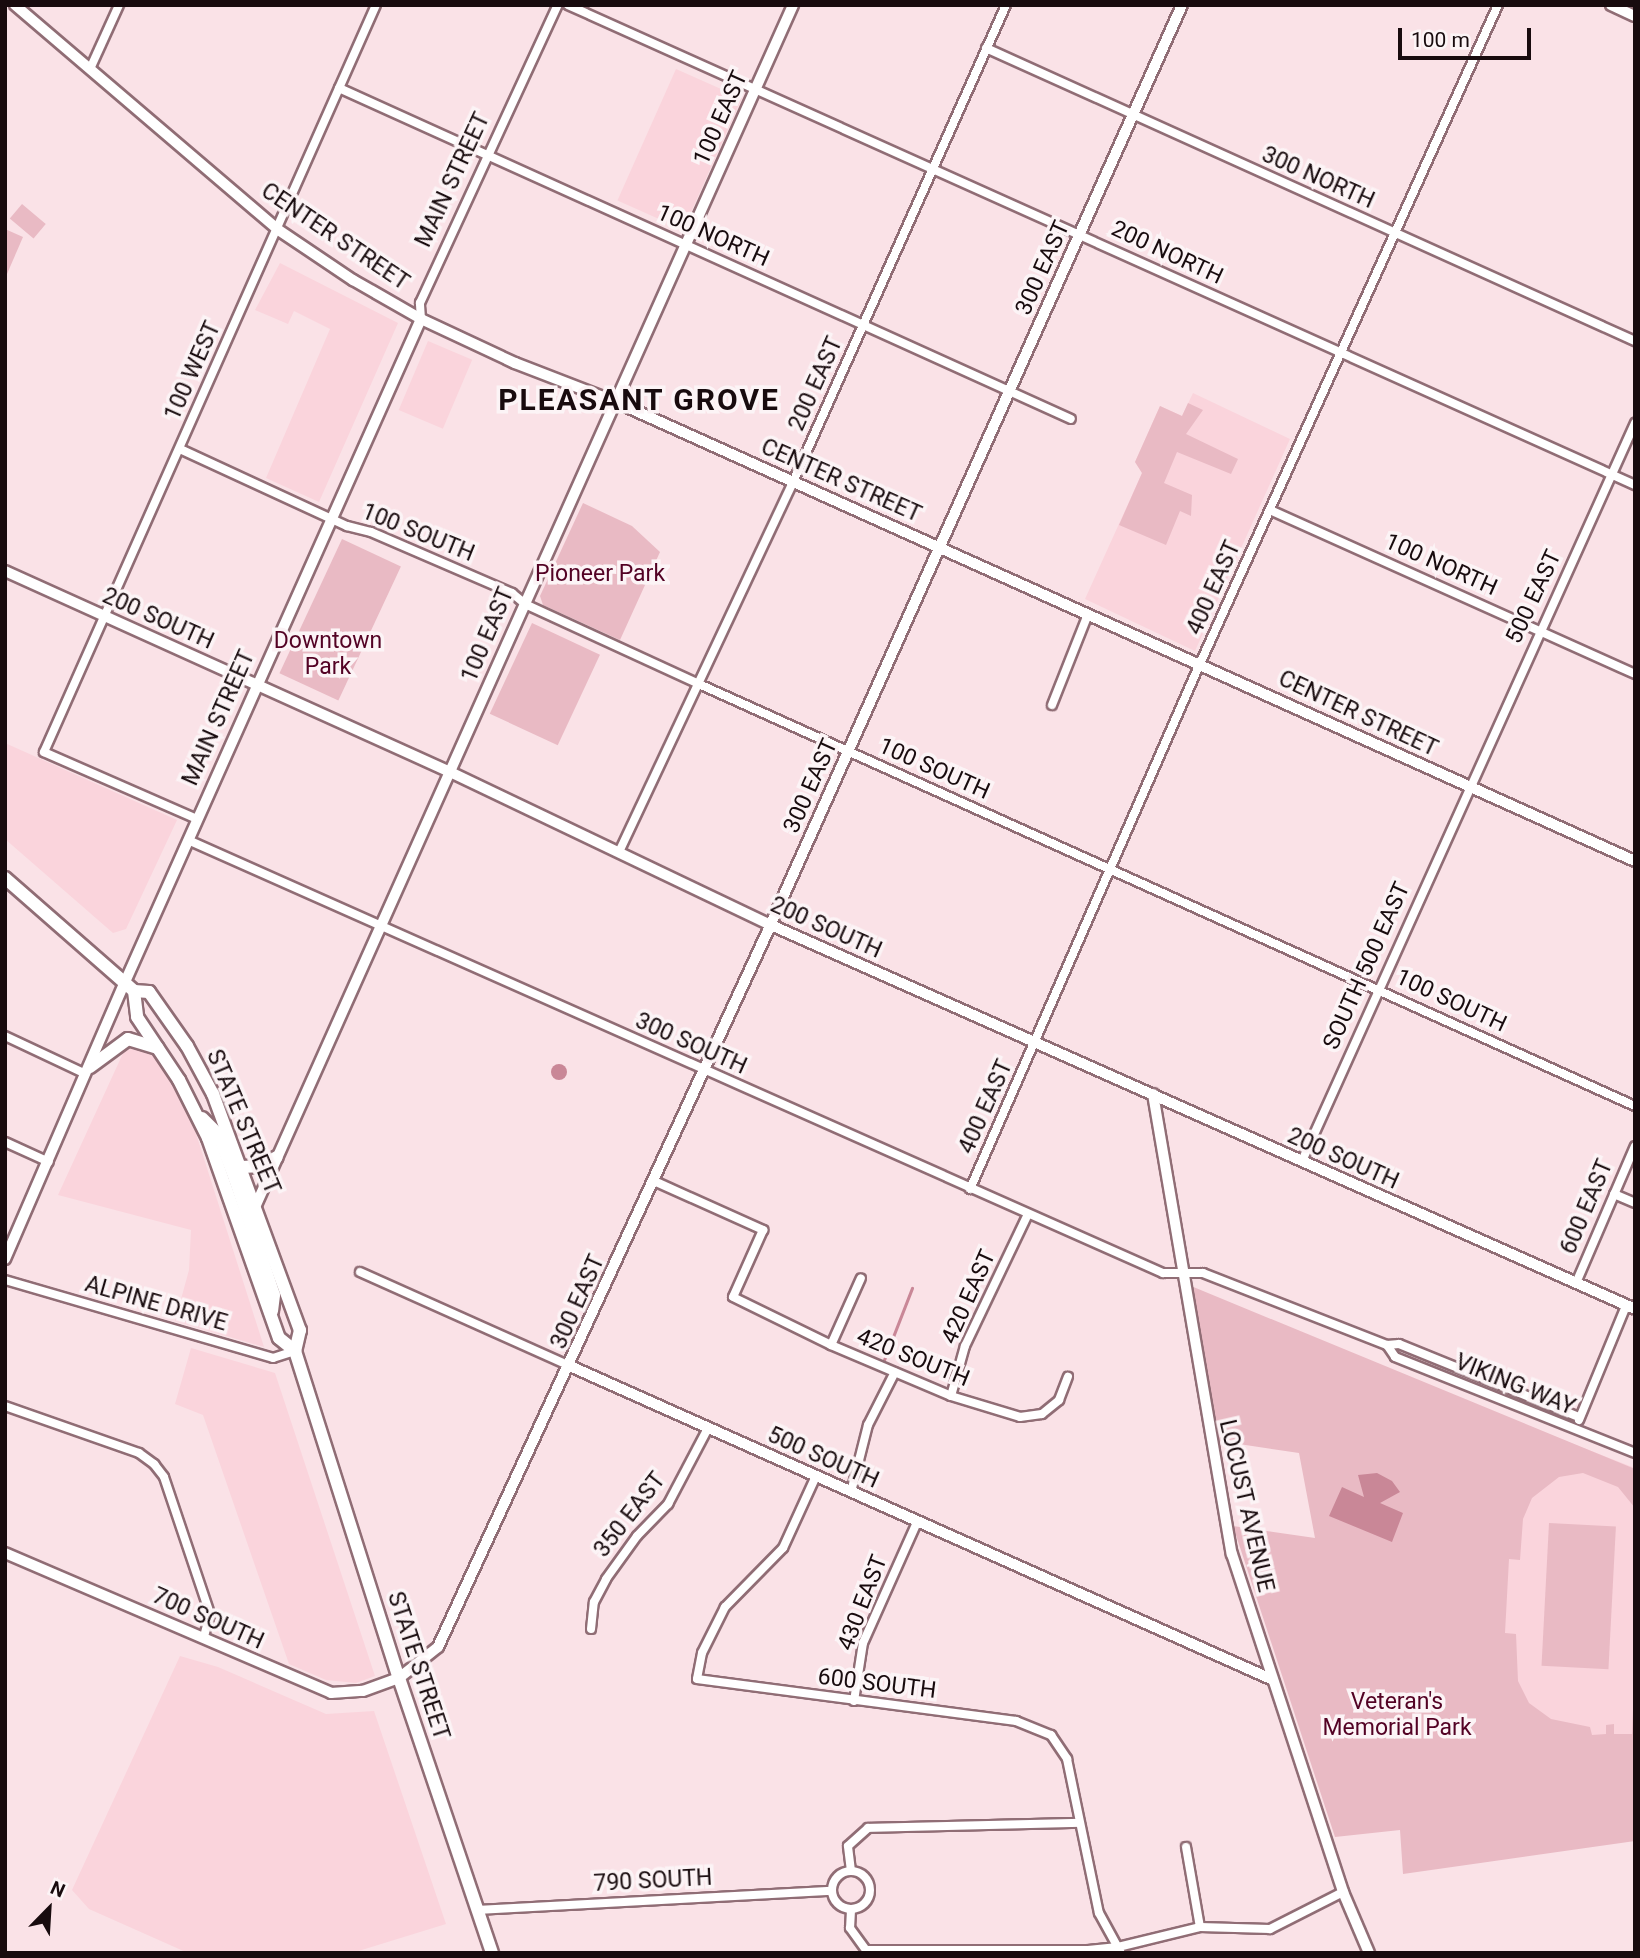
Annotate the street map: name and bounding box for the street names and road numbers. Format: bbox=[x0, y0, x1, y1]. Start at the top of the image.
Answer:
street label: 100 EAST bbox=[688, 67, 754, 169]
street label: MAIN STREET bbox=[410, 108, 496, 252]
street label: 300 NORTH bbox=[1258, 141, 1378, 215]
street label: CENTER STREET bbox=[256, 177, 414, 297]
street label: 100 NORTH bbox=[653, 199, 773, 273]
street label: 200 NORTH bbox=[1107, 215, 1227, 291]
street label: 300 EAST bbox=[1010, 217, 1076, 319]
street label: 100 WEST bbox=[159, 317, 227, 425]
street label: 200 EAST bbox=[783, 333, 849, 435]
street label: CENTER STREET bbox=[757, 433, 925, 529]
street label: 100 SOUTH bbox=[358, 498, 478, 568]
street label: 100 NORTH bbox=[1381, 528, 1501, 602]
street label: 400 EAST bbox=[1181, 537, 1247, 639]
street label: 500 EAST bbox=[1500, 546, 1568, 648]
street label: 200 SOUTH bbox=[98, 582, 218, 656]
street label: 100 EAST bbox=[456, 584, 520, 686]
street label: MAIN STREET bbox=[177, 646, 261, 790]
street label: CENTER STREET bbox=[1274, 665, 1442, 763]
street label: 100 SOUTH bbox=[874, 732, 994, 806]
street label: 300 EAST bbox=[778, 735, 844, 837]
street label: SOUTH 500 EAST bbox=[1318, 878, 1416, 1054]
street label: 200 SOUTH bbox=[766, 891, 886, 965]
street label: 100 SOUTH bbox=[1391, 963, 1511, 1039]
street label: 300 SOUTH bbox=[631, 1007, 751, 1081]
street label: STATE STREET bbox=[200, 1046, 286, 1198]
street label: 400 EAST bbox=[953, 1056, 1019, 1158]
street label: 200 SOUTH bbox=[1283, 1122, 1403, 1196]
street label: 600 EAST bbox=[1555, 1156, 1619, 1258]
street label: 420 EAST bbox=[936, 1246, 1002, 1348]
street label: 300 EAST bbox=[545, 1251, 611, 1353]
street label: ALPINE DRIVE bbox=[82, 1271, 230, 1337]
street label: 420 SOUTH bbox=[853, 1323, 973, 1393]
street label: VIKING WAY bbox=[1451, 1348, 1579, 1422]
street label: LOCUST AVENUE bbox=[1213, 1417, 1279, 1595]
street label: 500 SOUTH bbox=[763, 1421, 883, 1495]
street label: 350 EAST bbox=[588, 1467, 672, 1563]
street label: 430 EAST bbox=[832, 1551, 894, 1655]
street label: 700 SOUTH bbox=[148, 1582, 268, 1656]
street label: STATE STREET bbox=[381, 1588, 455, 1744]
street label: 600 SOUTH bbox=[816, 1663, 938, 1705]
street label: 790 SOUTH bbox=[593, 1864, 713, 1898]

